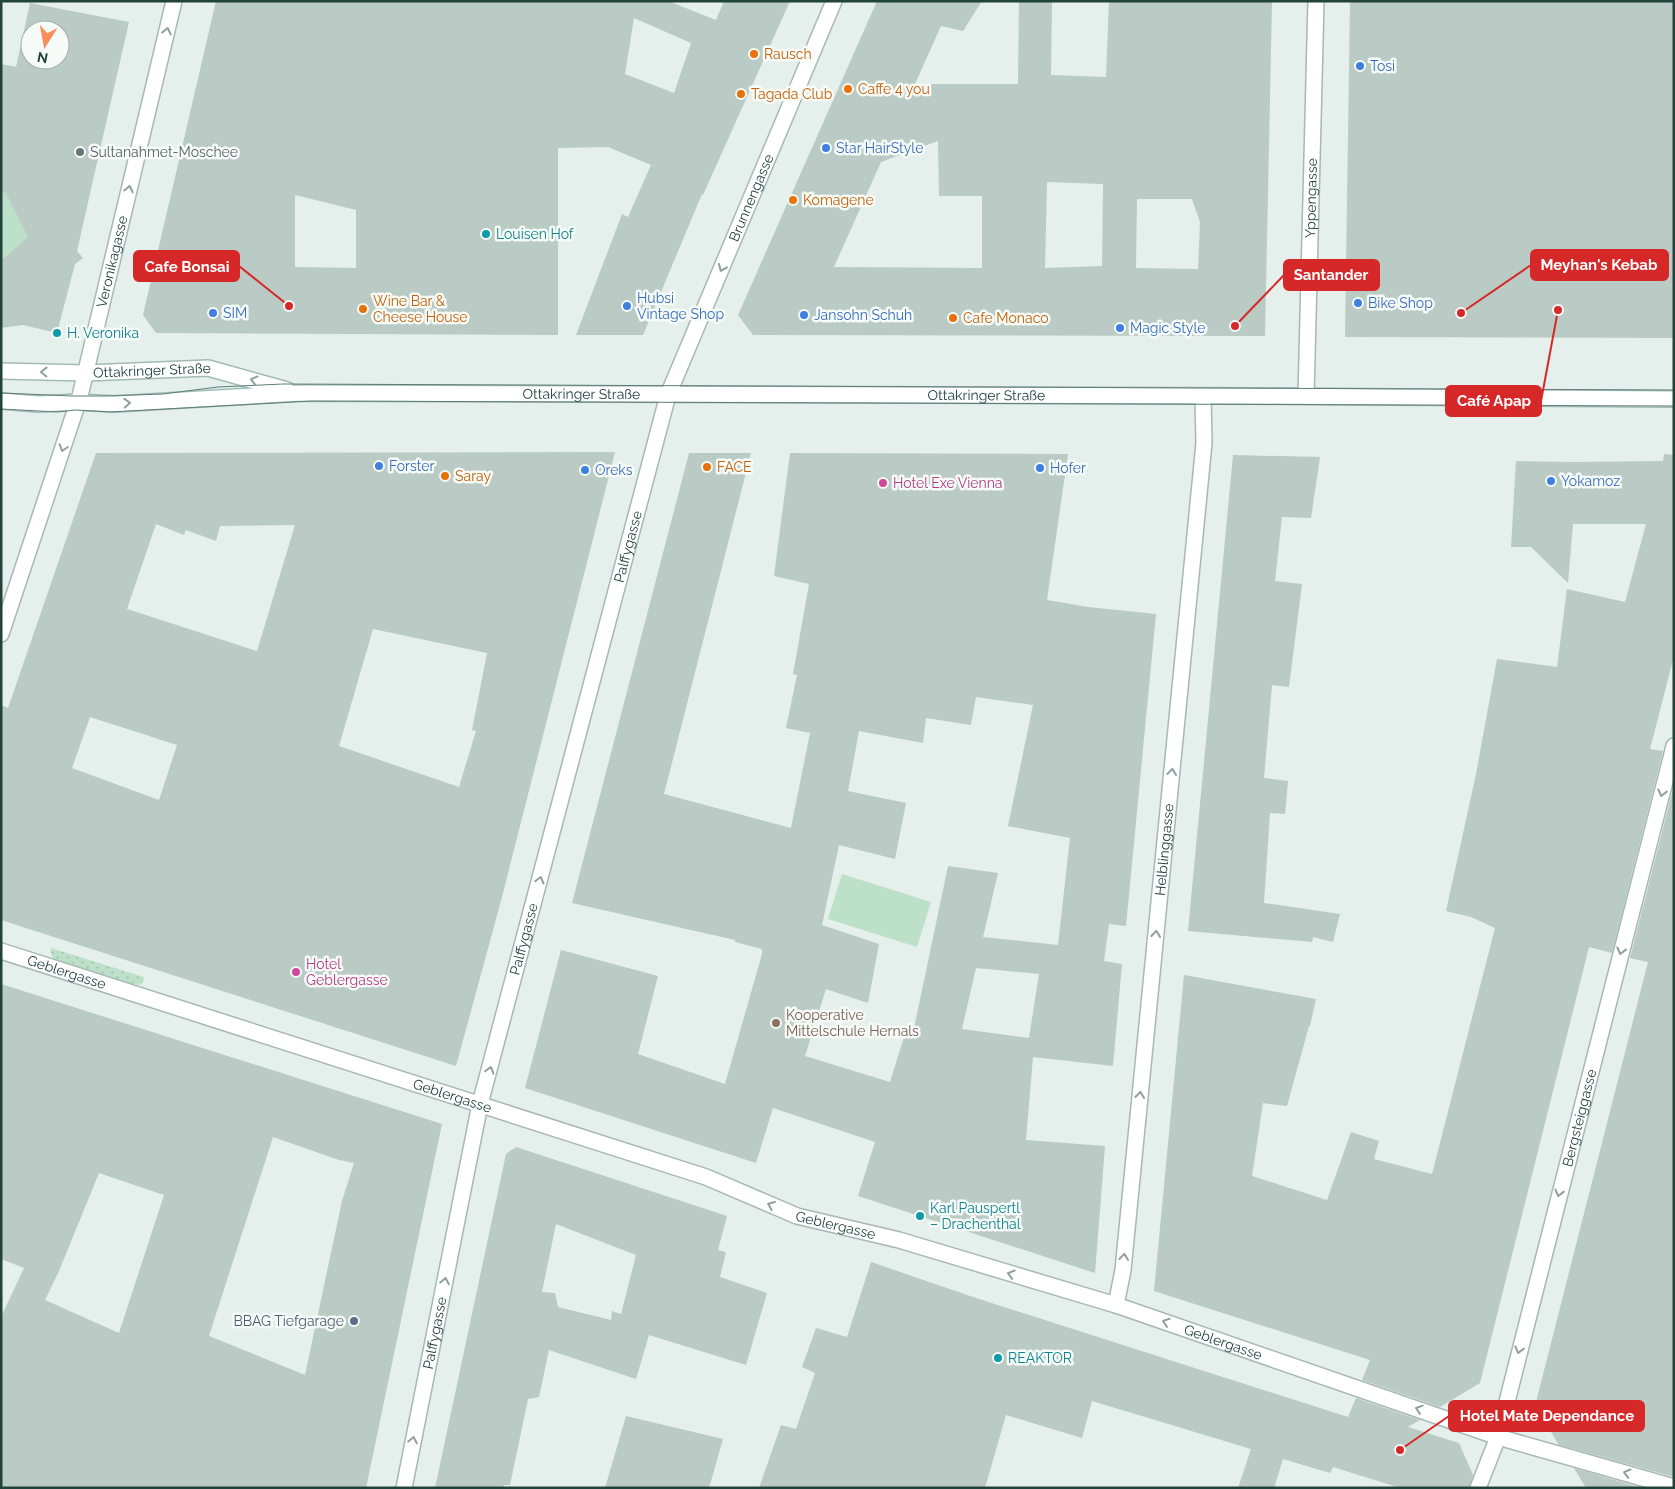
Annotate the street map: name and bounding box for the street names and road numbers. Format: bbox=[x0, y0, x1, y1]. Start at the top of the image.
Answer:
street label: Brunnengasse bbox=[726, 152, 777, 244]
street label: Yppengasse bbox=[1302, 158, 1320, 238]
street label: Veronikagasse bbox=[93, 214, 131, 309]
street label: Ottakringer Straße bbox=[93, 360, 211, 381]
street label: Ottakringer Straße bbox=[523, 386, 640, 402]
street label: Ottakringer Straße bbox=[928, 387, 1045, 403]
street label: Palffygasse bbox=[611, 509, 645, 584]
street label: Helblinggasse bbox=[1152, 803, 1177, 897]
street label: Palffygasse bbox=[507, 902, 541, 977]
street label: Geblergasse bbox=[25, 952, 108, 992]
street label: Bergsteiggasse bbox=[1559, 1067, 1599, 1169]
street label: Geblergasse bbox=[411, 1076, 494, 1116]
street label: Geblergasse bbox=[794, 1208, 877, 1242]
street label: Palffygasse bbox=[420, 1295, 450, 1371]
street label: Geblergasse bbox=[1182, 1321, 1264, 1363]

